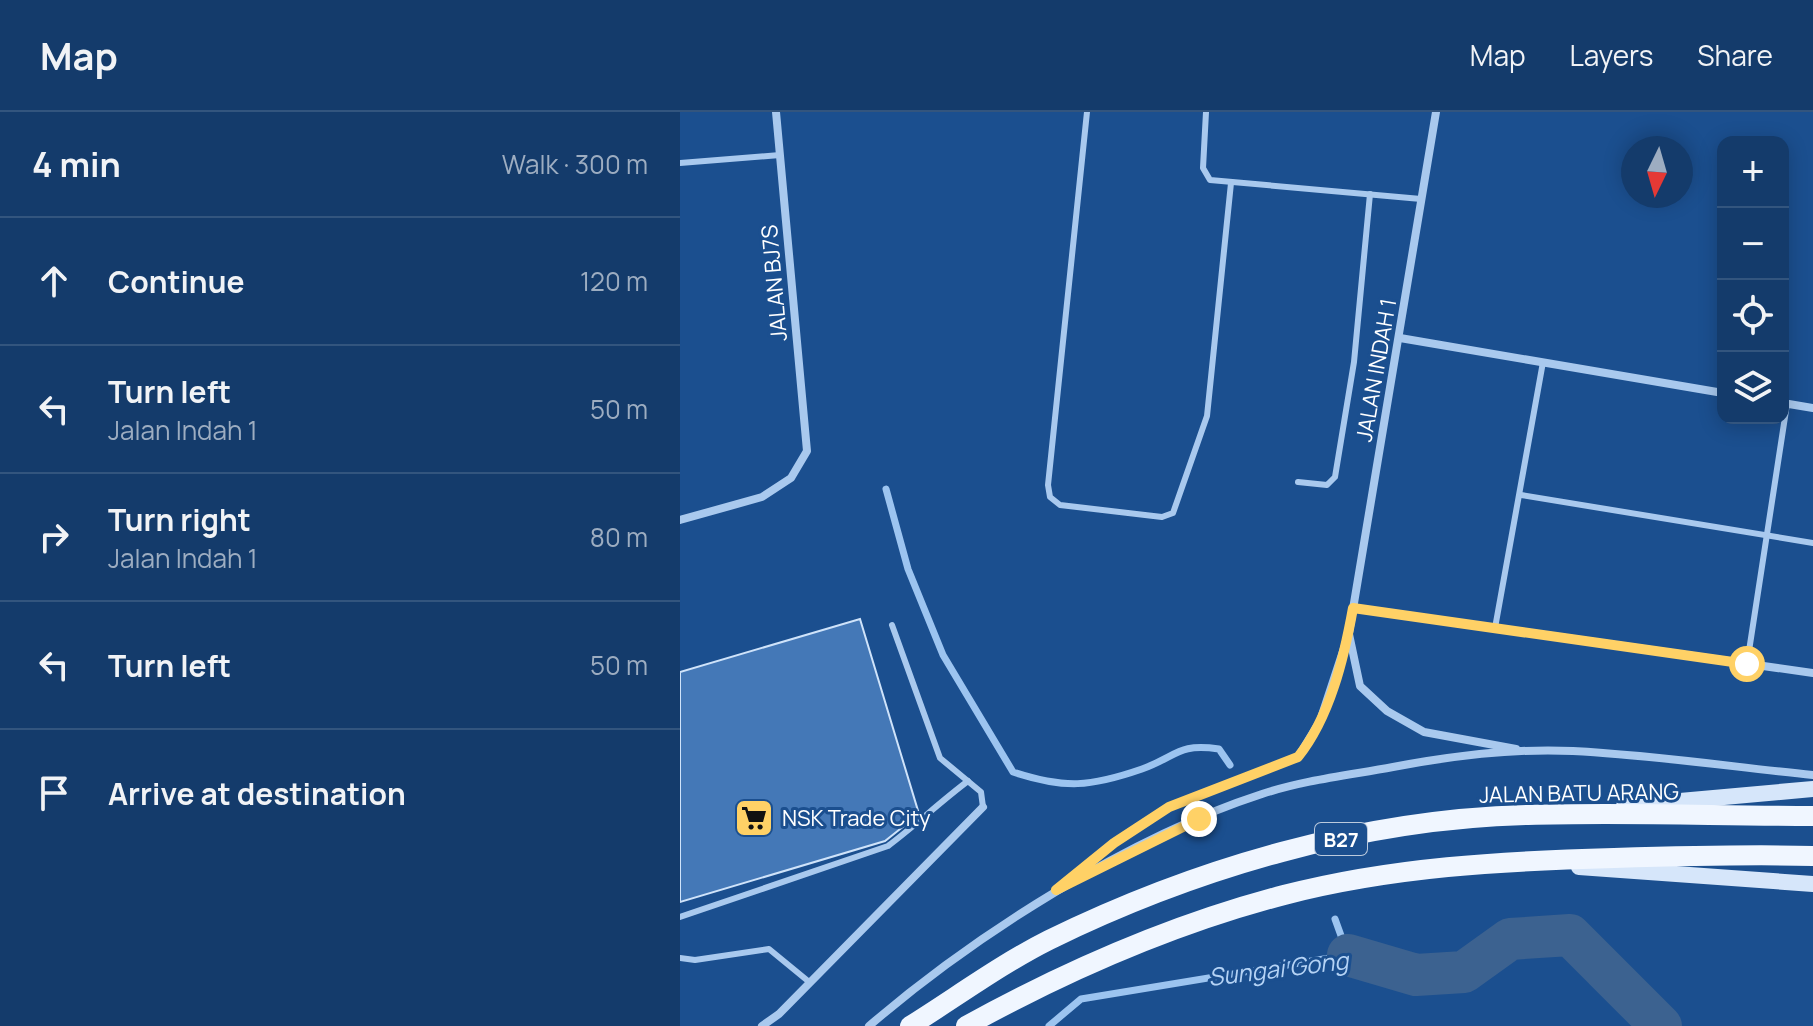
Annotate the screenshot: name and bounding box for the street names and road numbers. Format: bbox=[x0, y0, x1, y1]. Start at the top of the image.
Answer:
street label: JALAN BJ7S bbox=[754, 224, 794, 342]
street label: JALAN INDAH 1 bbox=[1349, 296, 1403, 444]
street label: JALAN BATU ARANG bbox=[1479, 776, 1679, 810]
road number: B27 bbox=[1315, 823, 1367, 855]

